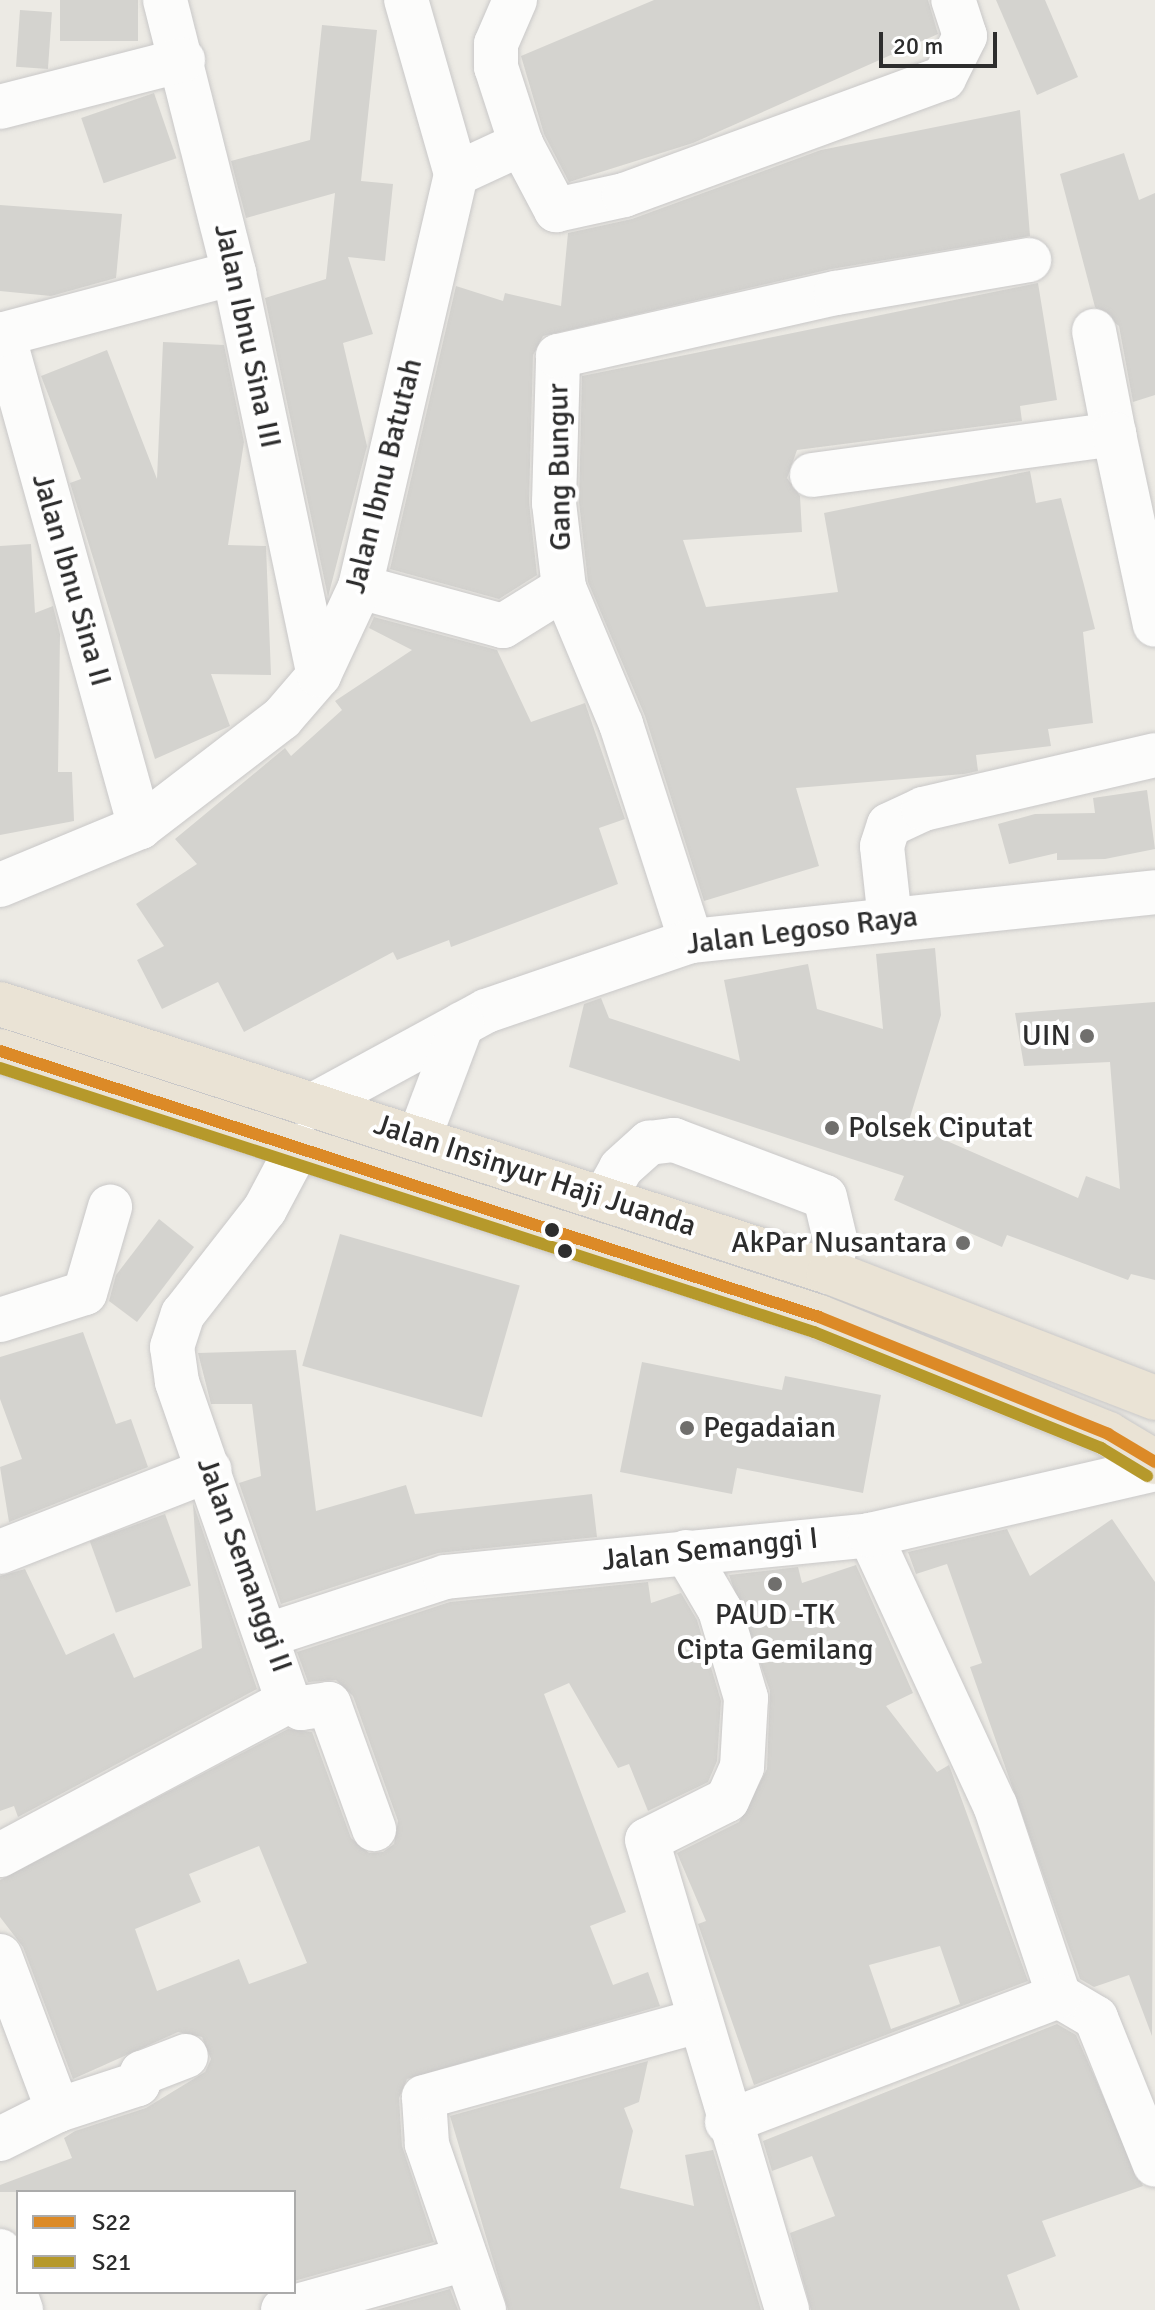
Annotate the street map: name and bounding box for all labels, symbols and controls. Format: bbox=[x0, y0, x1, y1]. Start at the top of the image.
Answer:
scale bar bbox=[883, 16, 1001, 66]
text: 20 m bbox=[893, 31, 943, 61]
street label: Jalan Ibnu Sina III bbox=[206, 221, 288, 451]
street label: Jalan Ibnu Batutah bbox=[337, 355, 431, 597]
street label: Gang Bungur bbox=[541, 383, 579, 551]
street label: Jalan Ibnu Sina II bbox=[23, 470, 119, 690]
street label: Jalan Legoso Raya bbox=[684, 899, 920, 963]
place label: UIN bbox=[1022, 1018, 1071, 1054]
marker: UIN bbox=[1078, 1027, 1096, 1045]
street label: Jalan Insinyur Haji Juanda bbox=[369, 1107, 701, 1245]
place label: Polsek Ciputat bbox=[848, 1110, 1033, 1146]
marker: Polsek Ciputat bbox=[823, 1119, 841, 1137]
unlabelled marker bbox=[544, 1222, 560, 1238]
place label: AkPar Nusantara bbox=[731, 1225, 947, 1261]
marker: AkPar Nusantara bbox=[954, 1234, 972, 1252]
unlabelled marker bbox=[557, 1243, 573, 1259]
place label: Pegadaian bbox=[703, 1410, 836, 1446]
marker: Pegadaian bbox=[678, 1419, 696, 1437]
street label: Jalan Semanggi II bbox=[188, 1453, 300, 1677]
street label: Jalan Semanggi I bbox=[600, 1521, 820, 1579]
marker: PAUD -TK Cipta Gemilang bbox=[766, 1575, 784, 1593]
place label: PAUD -TK Cipta Gemilang bbox=[676, 1597, 874, 1668]
legend bbox=[16, 2190, 296, 2294]
text: S22 bbox=[92, 2207, 131, 2237]
text: S21 bbox=[92, 2247, 131, 2277]

